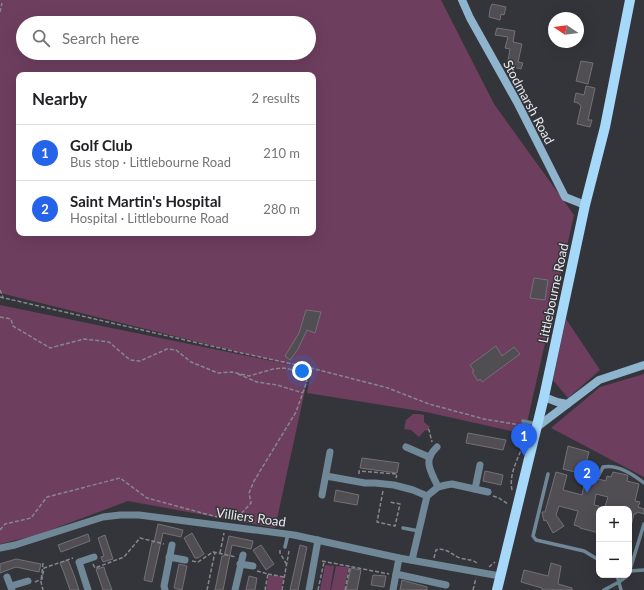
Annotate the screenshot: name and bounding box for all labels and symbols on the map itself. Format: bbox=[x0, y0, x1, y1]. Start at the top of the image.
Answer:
north arrow bbox=[548, 12, 584, 48]
street label: Stodmarsh Road bbox=[500, 57, 558, 147]
street label: Littlebourne Road bbox=[535, 242, 571, 344]
your location bbox=[292, 361, 312, 381]
pin: 1 bbox=[511, 423, 537, 456]
pin: 2 bbox=[574, 460, 600, 493]
street label: Villiers Road bbox=[215, 504, 287, 530]

